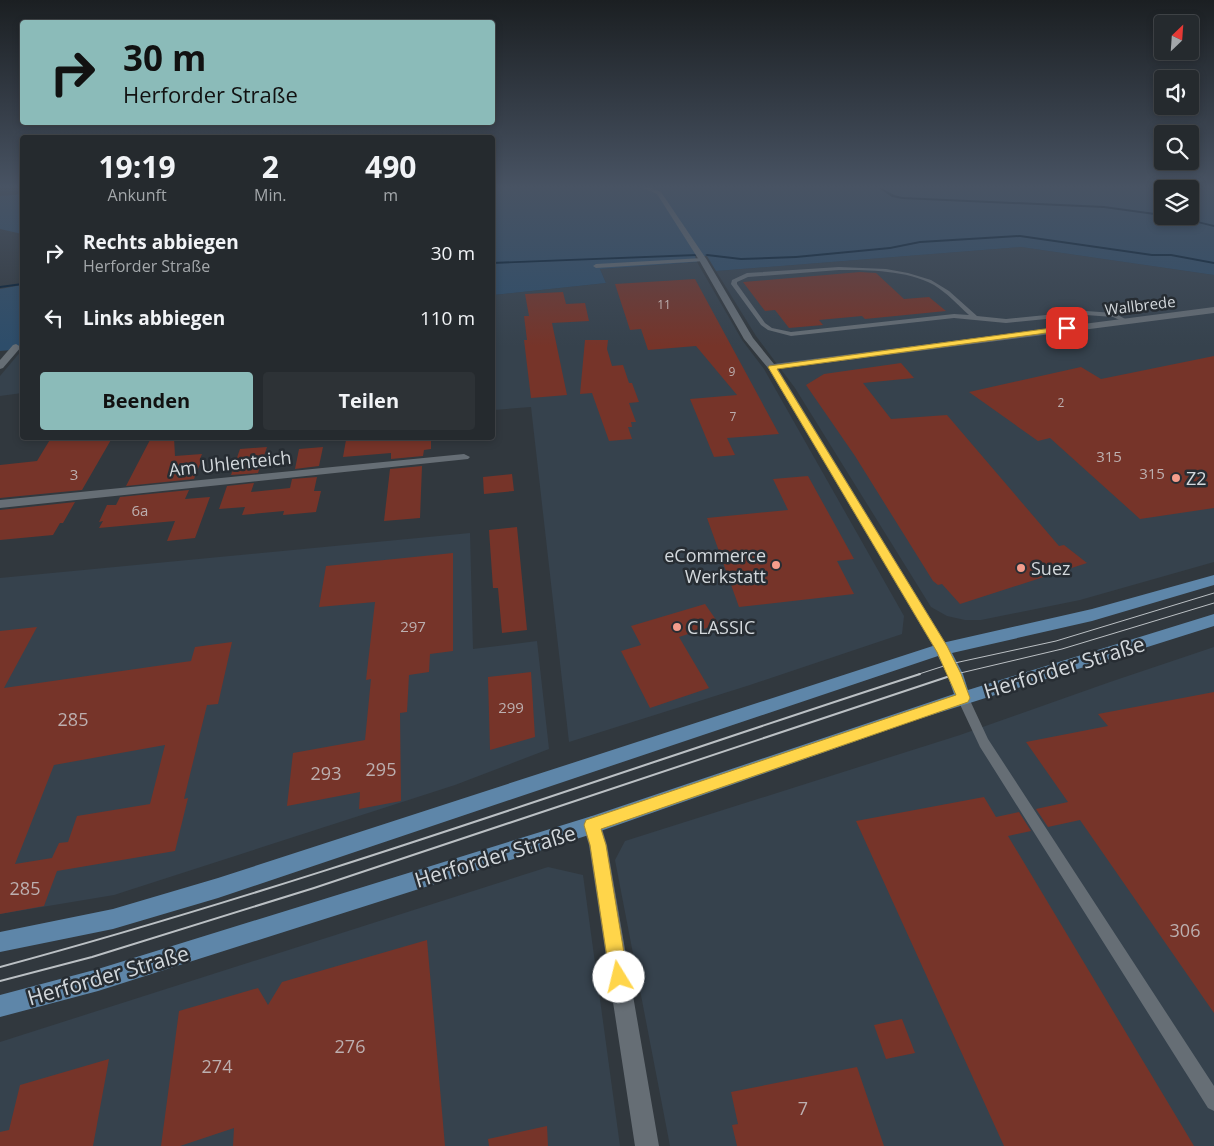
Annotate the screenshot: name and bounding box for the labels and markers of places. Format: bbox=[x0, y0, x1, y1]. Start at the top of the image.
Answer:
pin bbox=[1046, 307, 1088, 349]
place label: Z2 bbox=[1186, 466, 1207, 490]
marker: Z2 bbox=[1170, 472, 1182, 484]
place label: eCommerce Werkstatt bbox=[664, 543, 766, 588]
place label: Suez bbox=[1031, 556, 1070, 580]
marker: eCommerce Werkstatt bbox=[770, 559, 782, 571]
marker: Suez bbox=[1015, 562, 1027, 574]
place label: CLASSIC bbox=[687, 615, 755, 639]
marker: CLASSIC bbox=[671, 621, 683, 633]

